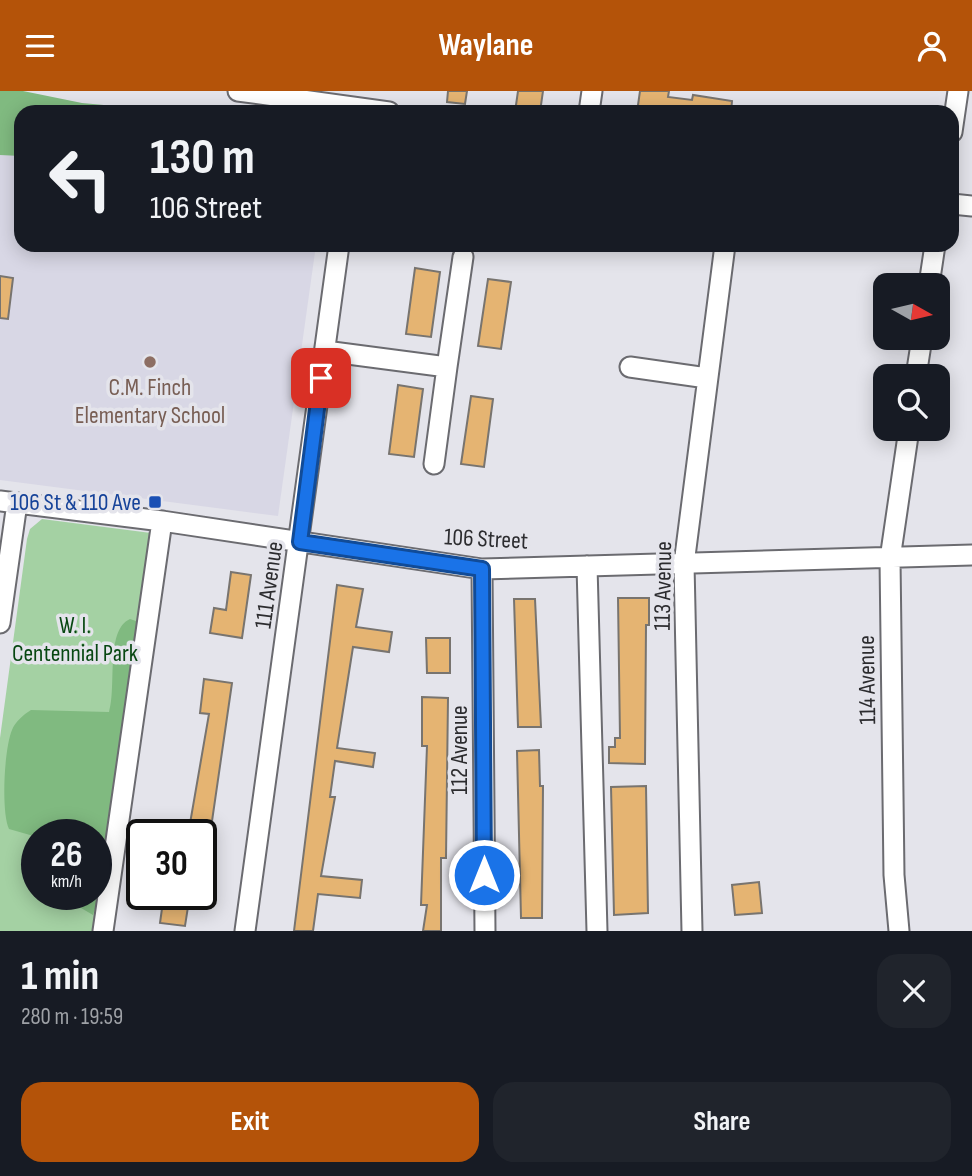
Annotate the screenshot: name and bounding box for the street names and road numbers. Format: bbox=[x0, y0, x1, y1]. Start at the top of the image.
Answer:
street label: 106 Street bbox=[443, 522, 529, 556]
street label: 111 Avenue bbox=[249, 540, 289, 630]
street label: 113 Avenue bbox=[648, 541, 678, 631]
street label: 114 Avenue bbox=[852, 635, 882, 725]
street label: 112 Avenue bbox=[445, 705, 474, 795]

